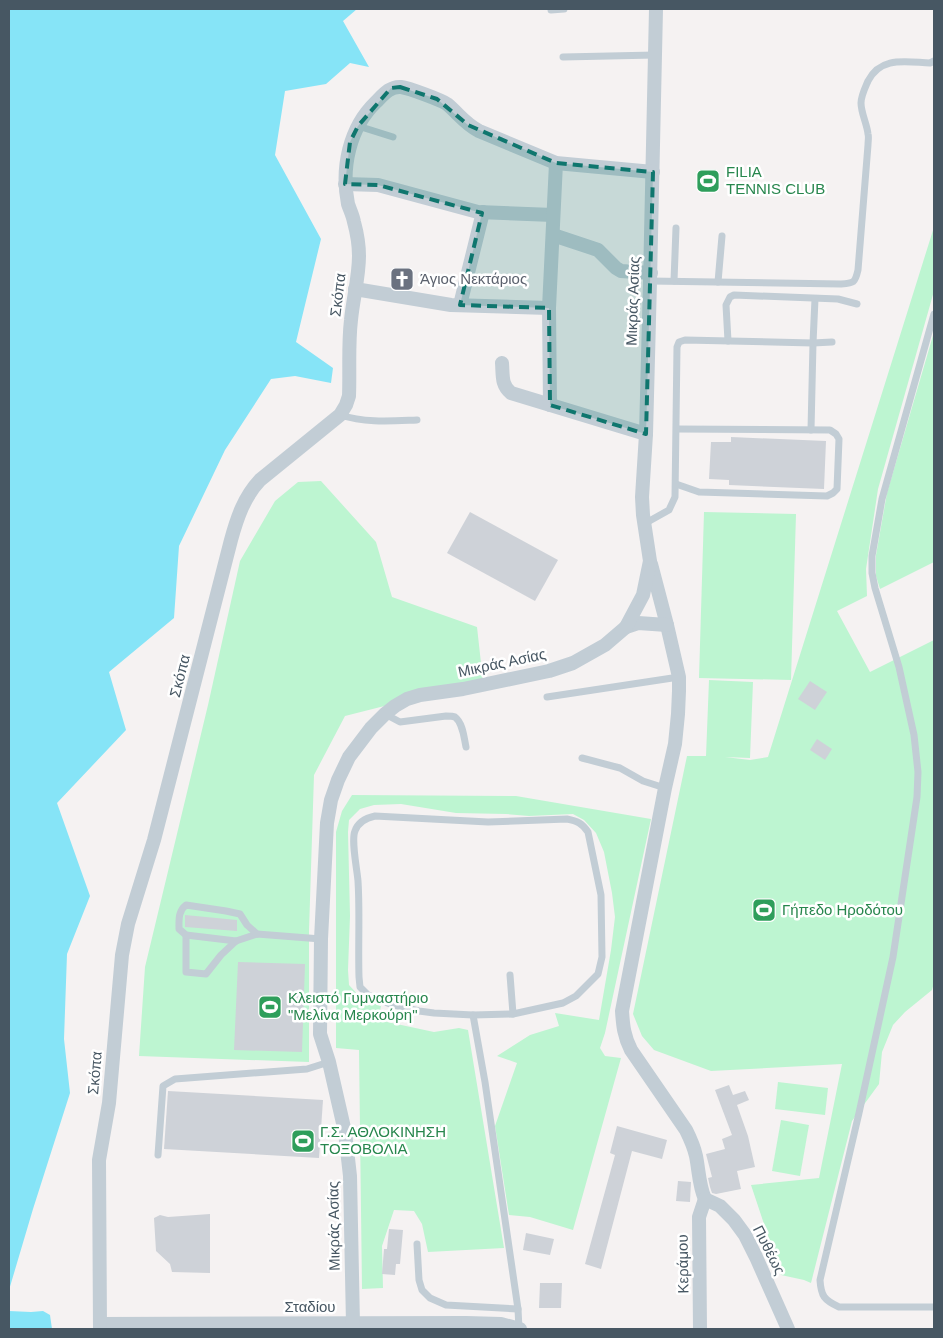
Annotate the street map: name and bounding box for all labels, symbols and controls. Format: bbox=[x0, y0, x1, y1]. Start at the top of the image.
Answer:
place label: FILIA TENNIS CLUB bbox=[726, 163, 825, 197]
sports icon: FILIA TENNIS CLUB bbox=[695, 168, 721, 194]
street label: Μικράς Ασίας bbox=[622, 256, 643, 346]
church icon: Άγιος Νεκτάριος bbox=[389, 266, 415, 292]
place label: Άγιος Νεκτάριος bbox=[420, 270, 527, 287]
street label: Σκόπα bbox=[326, 272, 349, 318]
street label: Μικράς Ασίας bbox=[456, 645, 547, 680]
street label: Σκόπα bbox=[166, 652, 193, 699]
sports icon: Γήπεδο Ηροδότου bbox=[751, 897, 777, 923]
place label: Γήπεδο Ηροδότου bbox=[782, 901, 903, 918]
place label: Κλειστό Γυμναστήριο "Μελίνα Μερκούρη" bbox=[288, 989, 428, 1023]
sports icon: Κλειστό Γυμναστήριο "Μελίνα Μερκούρη" bbox=[257, 994, 283, 1020]
street label: Σκόπα bbox=[84, 1050, 105, 1095]
place label: Γ.Σ. ΑΘΛΟΚΙΝΗΣΗ ΤΟΞΟΒΟΛΙΑ bbox=[320, 1123, 446, 1157]
sports icon: Γ.Σ. ΑΘΛΟΚΙΝΗΣΗ ΤΟΞΟΒΟΛΙΑ bbox=[290, 1128, 316, 1154]
street label: Μικράς Ασίας bbox=[324, 1181, 343, 1271]
street label: Πυθέως bbox=[750, 1222, 789, 1277]
street label: Κεράμου bbox=[673, 1234, 692, 1294]
street label: Σταδίου bbox=[284, 1298, 336, 1315]

